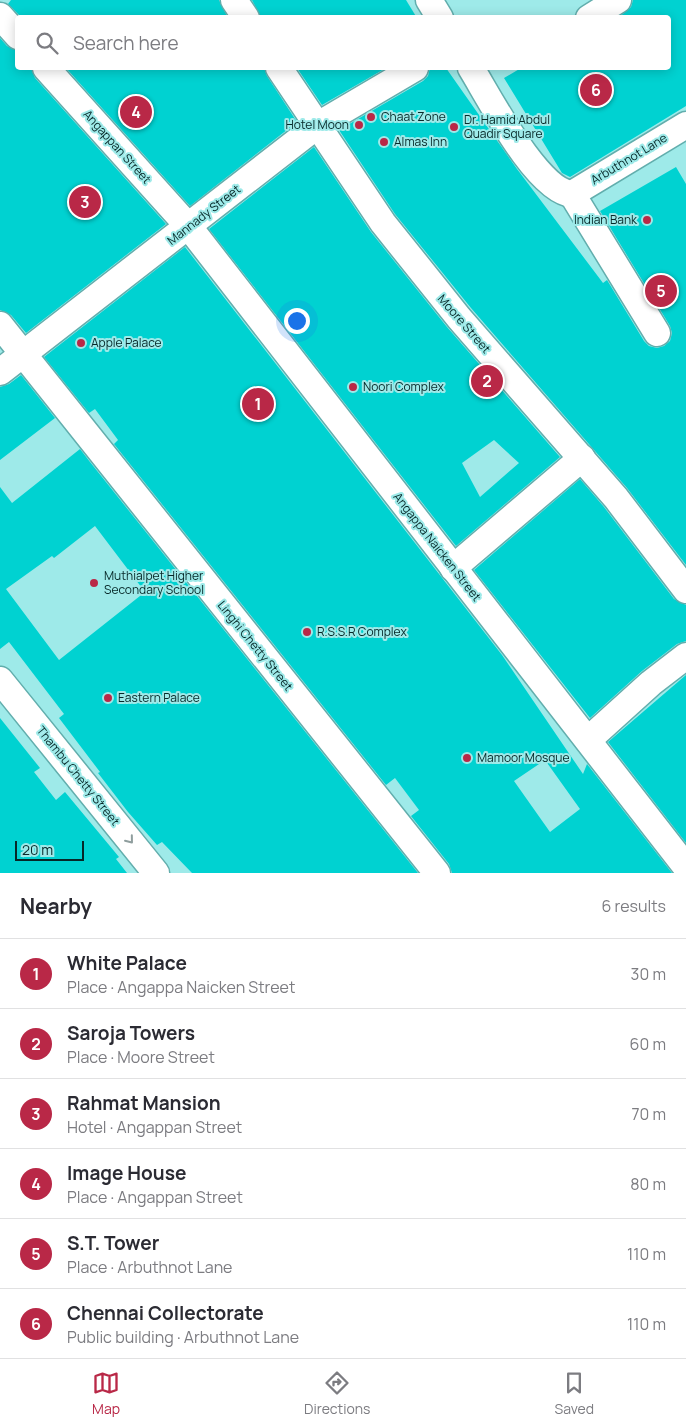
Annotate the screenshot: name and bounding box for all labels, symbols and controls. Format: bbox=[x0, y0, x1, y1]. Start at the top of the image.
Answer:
search box bbox=[15, 15, 671, 70]
icon: search bbox=[33, 29, 61, 57]
text: Search here bbox=[73, 30, 179, 56]
pin: 6 bbox=[580, 71, 612, 109]
pin: 4 bbox=[120, 93, 152, 131]
street label: Angappan Street bbox=[80, 106, 155, 187]
place label: Chaat Zone bbox=[381, 108, 446, 125]
marker: Chaat Zone bbox=[365, 111, 377, 123]
place label: Dr. Hamid Abdul Quadir Square bbox=[464, 111, 550, 142]
place label: Hotel Moon bbox=[285, 116, 349, 133]
marker: Hotel Moon bbox=[353, 119, 365, 131]
marker: Dr. Hamid Abdul Quadir Square bbox=[448, 121, 460, 133]
street label: Arbuthnot Lane bbox=[587, 129, 670, 188]
place label: Almas Inn bbox=[394, 133, 447, 150]
marker: Almas Inn bbox=[378, 136, 390, 148]
street label: Mannady Street bbox=[163, 180, 244, 249]
pin: 3 bbox=[69, 183, 101, 221]
place label: Indian Bank bbox=[574, 211, 638, 228]
marker: Indian Bank bbox=[641, 214, 653, 226]
pin: 5 bbox=[645, 272, 677, 310]
street label: Moore Street bbox=[434, 290, 495, 357]
your location bbox=[284, 308, 310, 334]
place label: Apple Palace bbox=[91, 334, 162, 351]
marker: Apple Palace bbox=[75, 337, 87, 349]
pin: 2 bbox=[471, 362, 503, 400]
place label: Noori Complex bbox=[363, 378, 444, 395]
marker: Noori Complex bbox=[347, 381, 359, 393]
pin: 1 bbox=[242, 385, 274, 423]
street label: Angappa Naicken Street bbox=[390, 489, 485, 605]
place label: Muthialpet Higher Secondary School bbox=[104, 567, 204, 598]
marker: Muthialpet Higher Secondary School bbox=[88, 577, 100, 589]
street label: Linghi Chetty Street bbox=[214, 597, 297, 694]
place label: R.S.S.R Complex bbox=[317, 623, 407, 640]
marker: R.S.S.R Complex bbox=[301, 626, 313, 638]
place label: Eastern Palace bbox=[118, 689, 200, 706]
marker: Eastern Palace bbox=[102, 692, 114, 704]
street label: Thambu Chetty Street bbox=[33, 722, 124, 829]
place label: Mamoor Mosque bbox=[477, 749, 570, 766]
marker: Mamoor Mosque bbox=[461, 752, 473, 764]
one-way arrow bbox=[124, 834, 132, 843]
scale bar bbox=[15, 838, 84, 861]
text: 20 m bbox=[22, 840, 53, 859]
text: Nearby bbox=[20, 892, 92, 920]
text: 6 results bbox=[601, 895, 666, 917]
text: White Palace bbox=[67, 950, 187, 976]
text: 1 bbox=[32, 963, 40, 985]
text: 30 m bbox=[631, 963, 666, 985]
text: Place · Angappa Naicken Street bbox=[67, 976, 295, 998]
text: Saroja Towers bbox=[67, 1020, 195, 1046]
text: 2 bbox=[31, 1033, 41, 1055]
text: 60 m bbox=[630, 1033, 666, 1055]
text: Place · Moore Street bbox=[67, 1046, 215, 1068]
text: Rahmat Mansion bbox=[67, 1090, 221, 1116]
text: 3 bbox=[31, 1103, 41, 1125]
text: 70 m bbox=[631, 1103, 666, 1125]
text: Hotel · Angappan Street bbox=[67, 1116, 242, 1138]
text: Image House bbox=[67, 1160, 186, 1186]
text: 4 bbox=[31, 1173, 41, 1195]
text: 80 m bbox=[630, 1173, 666, 1195]
text: Place · Angappan Street bbox=[67, 1186, 243, 1208]
text: S.T. Tower bbox=[67, 1230, 159, 1256]
text: 5 bbox=[31, 1243, 41, 1265]
text: 110 m bbox=[627, 1243, 666, 1265]
text: Place · Arbuthnot Lane bbox=[67, 1256, 232, 1278]
text: Chennai Collectorate bbox=[67, 1300, 264, 1326]
text: 6 bbox=[31, 1313, 41, 1335]
text: 110 m bbox=[627, 1313, 666, 1335]
text: Public building · Arbuthnot Lane bbox=[67, 1326, 299, 1348]
tab: Map bbox=[92, 1369, 120, 1418]
tab: Directions bbox=[304, 1369, 370, 1418]
tab: Saved bbox=[555, 1369, 594, 1418]

